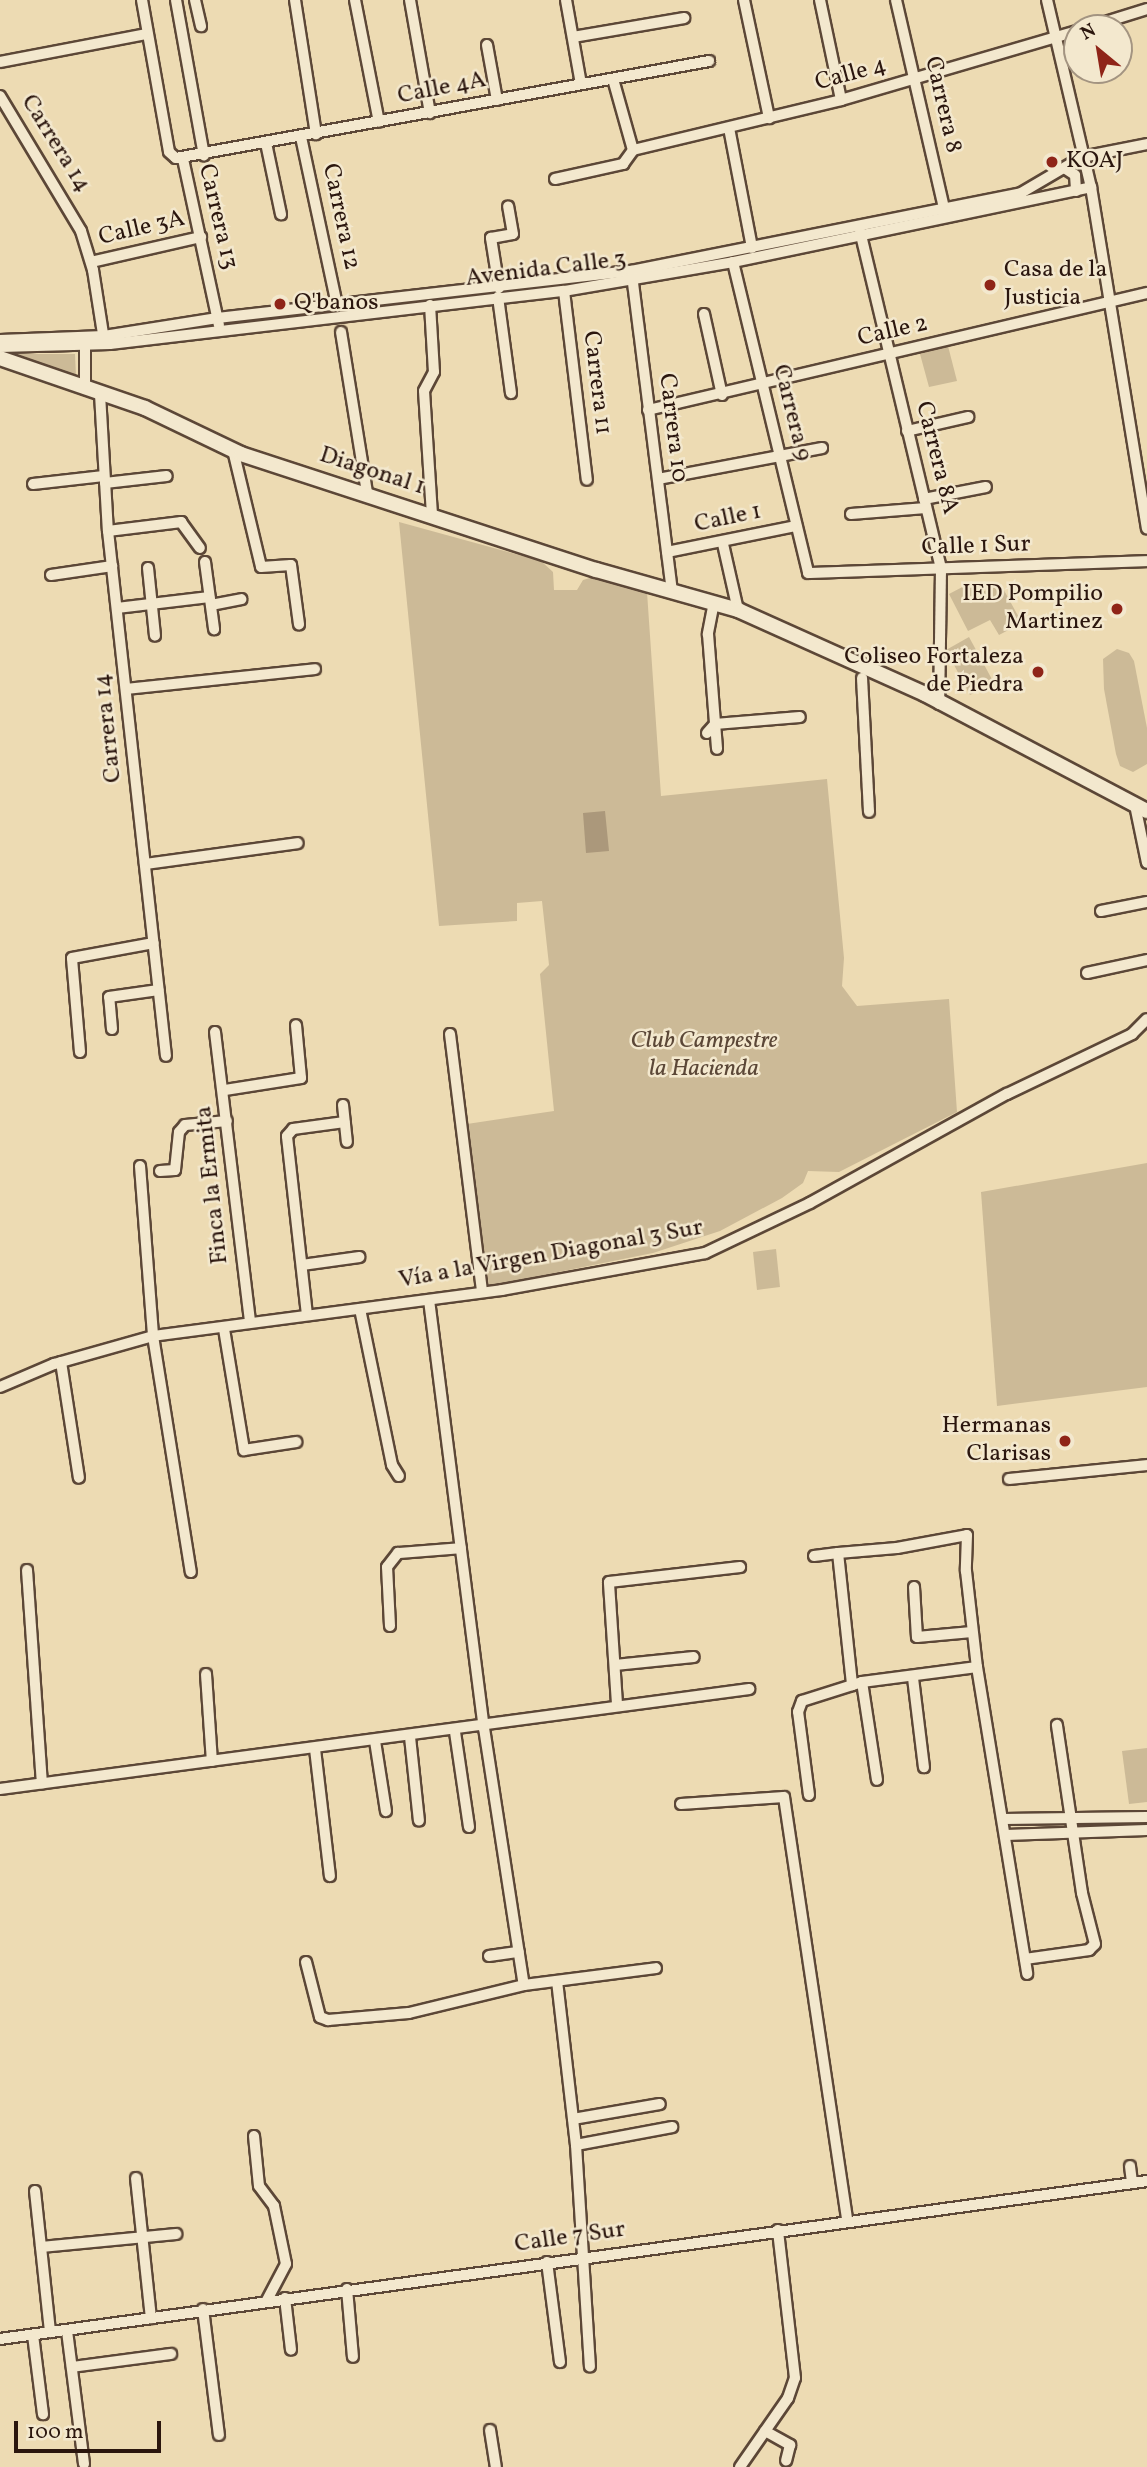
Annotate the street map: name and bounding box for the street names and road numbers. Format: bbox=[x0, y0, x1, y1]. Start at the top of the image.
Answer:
street label: Calle 4 bbox=[812, 52, 890, 98]
street label: Carrera 8 bbox=[917, 54, 967, 156]
street label: Calle 4A bbox=[395, 66, 489, 112]
street label: Carrera 14 bbox=[14, 90, 96, 198]
street label: Carrera 13 bbox=[191, 161, 243, 273]
street label: Carrera 12 bbox=[315, 161, 365, 273]
street label: Calle 3A bbox=[96, 205, 188, 253]
street label: Avenida Calle 3 bbox=[464, 246, 628, 294]
street label: Calle 2 bbox=[855, 310, 931, 354]
street label: Carrera 11 bbox=[575, 329, 617, 437]
street label: Carrera 9 bbox=[765, 362, 817, 464]
street label: Carrera 10 bbox=[651, 372, 693, 484]
street label: Carrera 8A bbox=[908, 399, 964, 517]
street label: Diagonal 1 bbox=[316, 441, 428, 503]
street label: Calle 1 bbox=[692, 498, 764, 540]
street label: Calle 1 Sur bbox=[921, 531, 1031, 563]
street label: Carrera 14 bbox=[89, 672, 129, 784]
street label: Finca la Ermita bbox=[190, 1104, 236, 1266]
street label: Vía a la Virgen Diagonal 3 Sur bbox=[396, 1214, 706, 1296]
street label: Calle 7 Sur bbox=[513, 2216, 627, 2260]

